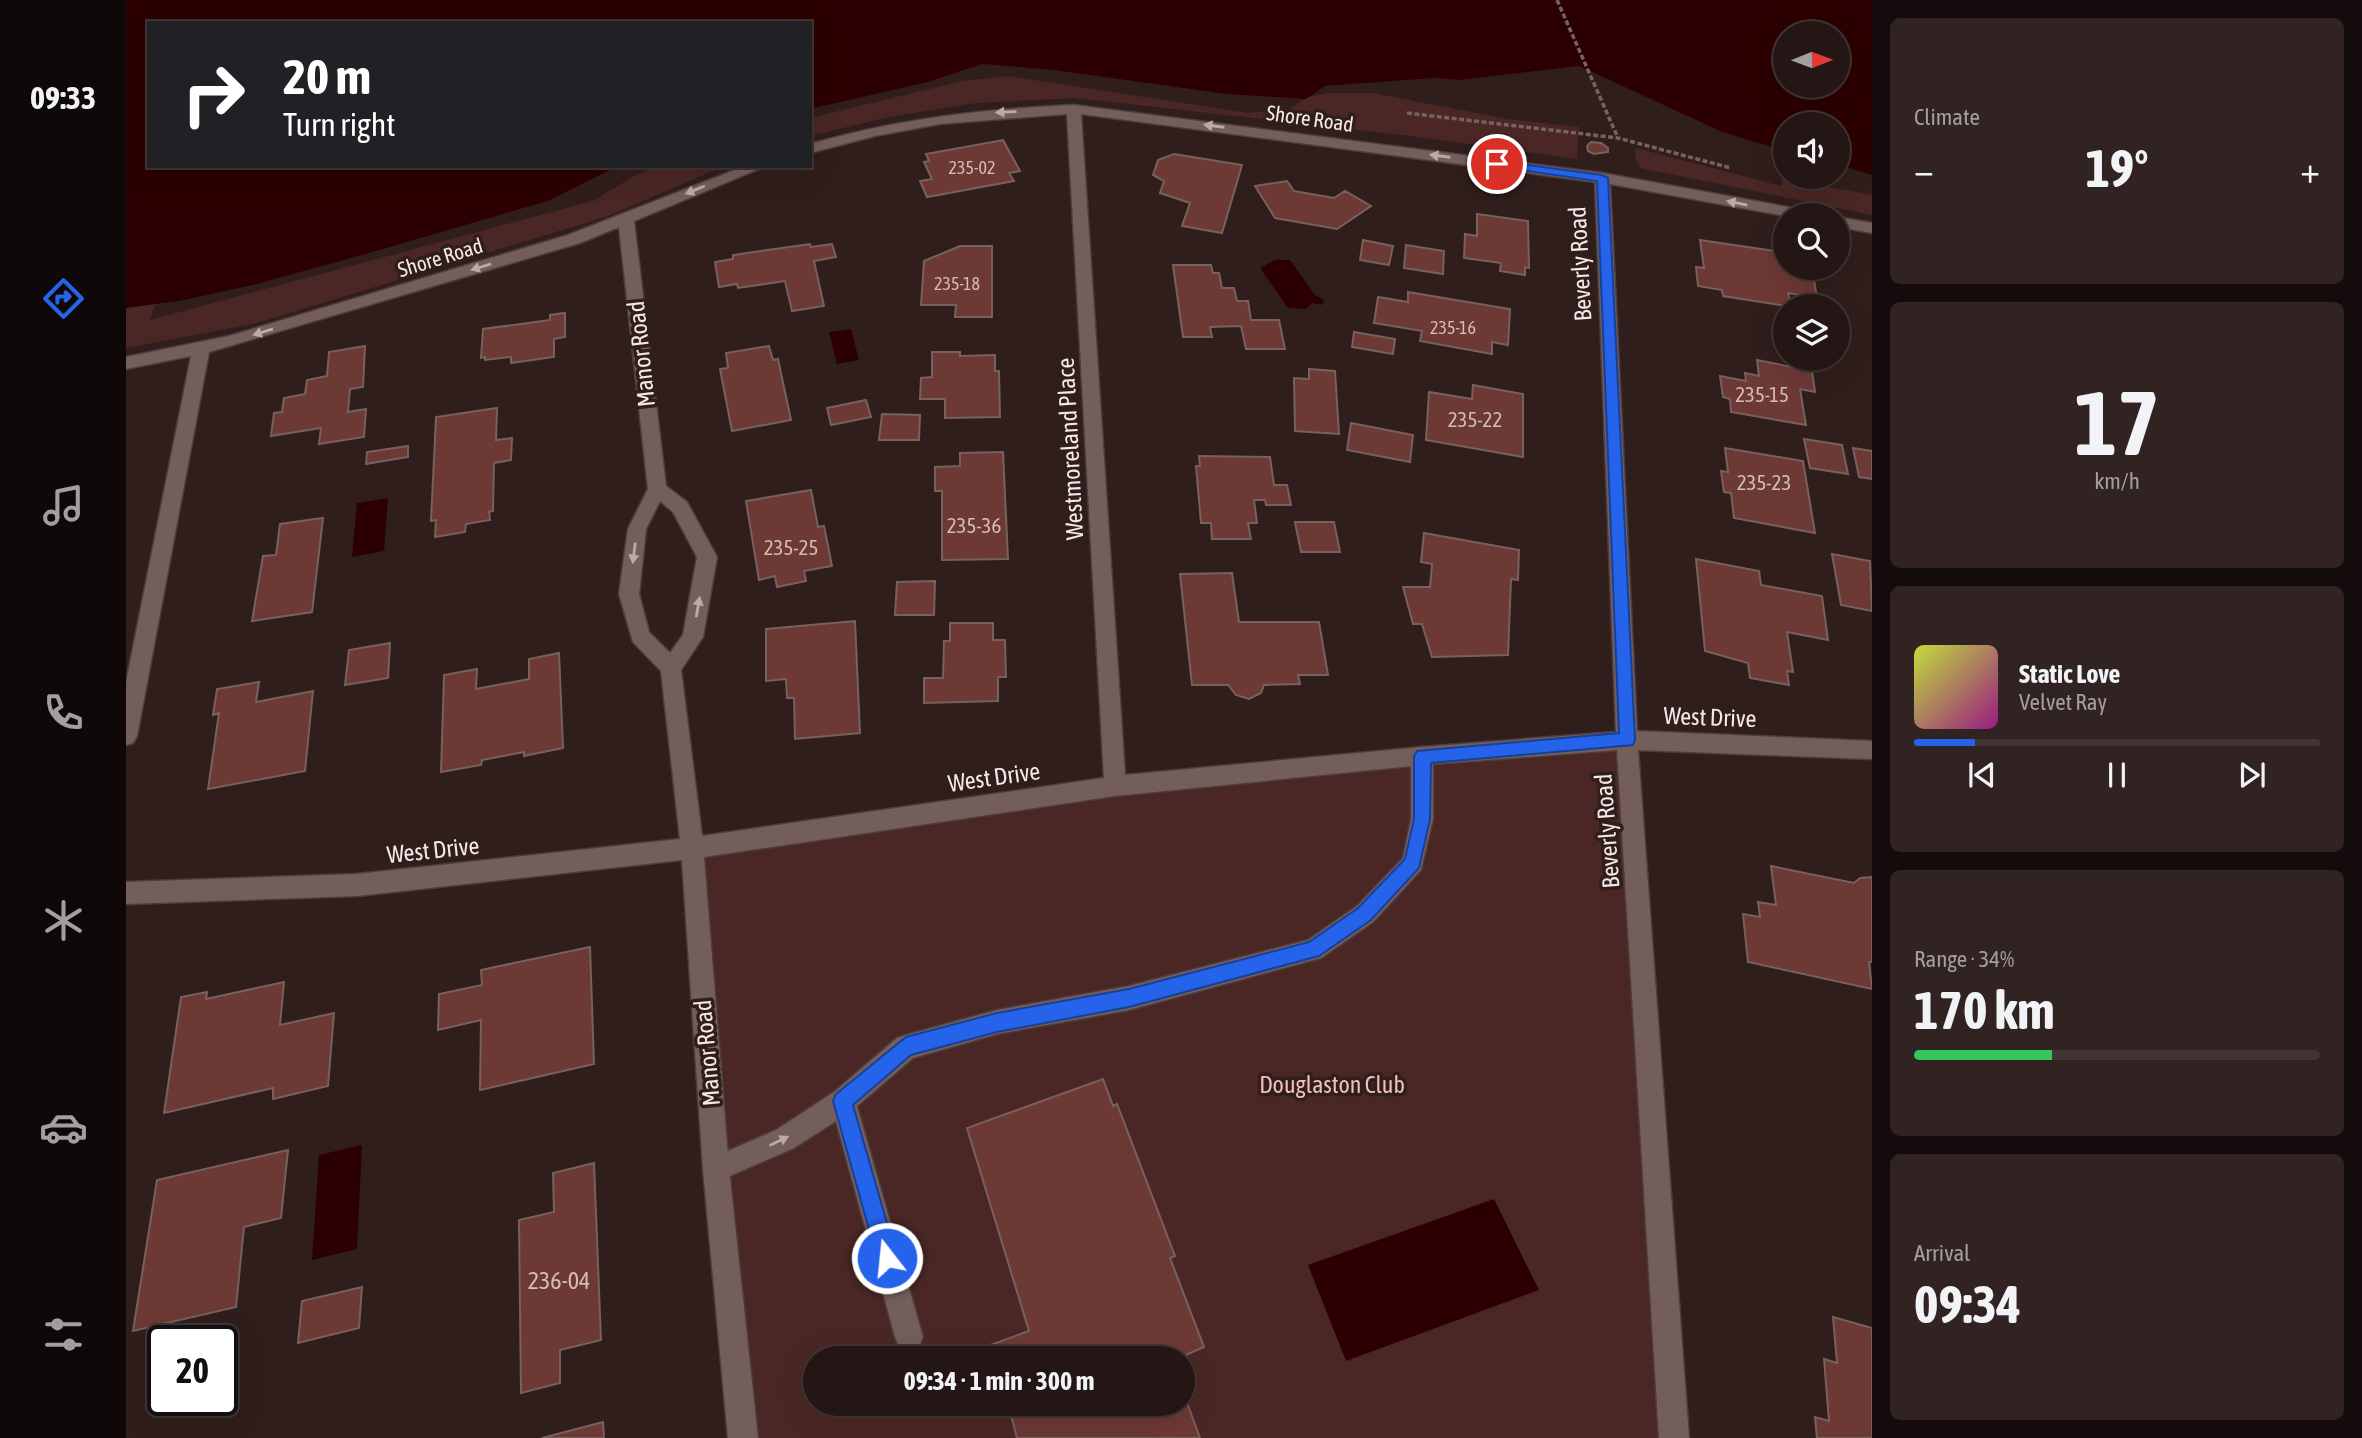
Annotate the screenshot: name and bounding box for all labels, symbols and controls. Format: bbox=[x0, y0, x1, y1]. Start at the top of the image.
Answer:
north arrow bbox=[1773, 21, 1850, 98]
map controls bbox=[1773, 21, 1850, 371]
text: 20 m bbox=[283, 48, 371, 104]
icon: right bbox=[168, 49, 259, 140]
text: 09:33 bbox=[30, 79, 96, 116]
street label: Shore Road bbox=[1265, 100, 1355, 136]
text: Climate bbox=[1914, 104, 1980, 130]
text: Turn right bbox=[283, 106, 396, 143]
one-way arrow bbox=[995, 106, 1017, 117]
button: sound bbox=[1773, 112, 1850, 189]
one-way arrow bbox=[1203, 120, 1225, 131]
pin bbox=[1467, 134, 1527, 194]
text: 19° bbox=[2085, 138, 2149, 198]
icon: arrive bbox=[1478, 145, 1516, 183]
text: − bbox=[1914, 148, 1934, 191]
text: + bbox=[2300, 148, 2320, 191]
one-way arrow bbox=[1428, 151, 1450, 162]
house number: 235-02 bbox=[949, 157, 995, 178]
one-way arrow bbox=[684, 185, 705, 196]
one-way arrow bbox=[1726, 197, 1748, 208]
button: search bbox=[1773, 203, 1850, 280]
street label: Beverly Road bbox=[1564, 206, 1596, 322]
street label: Shore Road bbox=[395, 233, 485, 281]
one-way arrow bbox=[470, 262, 491, 272]
house number: 235-18 bbox=[934, 273, 980, 294]
icon: directions bbox=[39, 274, 88, 323]
button: layers bbox=[1773, 294, 1850, 371]
street label: Manor Road bbox=[622, 300, 660, 408]
house number: 235-16 bbox=[1430, 317, 1476, 338]
one-way arrow bbox=[252, 328, 273, 338]
street label: Westmoreland Place bbox=[1052, 357, 1088, 541]
text: 17 bbox=[2074, 370, 2160, 474]
house number: 235-15 bbox=[1735, 382, 1789, 406]
house number: 235-22 bbox=[1448, 407, 1502, 431]
text: km/h bbox=[2094, 468, 2140, 494]
house number: 235-23 bbox=[1737, 470, 1791, 494]
icon: music bbox=[39, 481, 88, 530]
house number: 235-36 bbox=[947, 513, 1001, 537]
house number: 235-25 bbox=[764, 535, 818, 559]
one-way arrow bbox=[629, 542, 640, 564]
one-way arrow bbox=[693, 596, 704, 618]
text: Static Love bbox=[2019, 659, 2120, 689]
icon: phone bbox=[39, 688, 88, 737]
text: Velvet Ray bbox=[2019, 689, 2107, 715]
street label: West Drive bbox=[1663, 702, 1757, 732]
icon: previous bbox=[1963, 756, 2001, 794]
icon: pause bbox=[2098, 756, 2136, 794]
icon: next bbox=[2233, 756, 2271, 794]
street label: West Drive bbox=[946, 757, 1042, 797]
street label: Beverly Road bbox=[1590, 773, 1624, 889]
street label: West Drive bbox=[385, 832, 481, 868]
icon: climate bbox=[39, 896, 88, 945]
text: Range · 34% bbox=[1914, 946, 2014, 972]
text: 170 km bbox=[1914, 980, 2055, 1040]
street label: Manor Road bbox=[689, 999, 725, 1107]
park label: Douglaston Club bbox=[1259, 1071, 1405, 1098]
icon: car bbox=[39, 1103, 88, 1152]
one-way arrow bbox=[769, 1135, 789, 1147]
position arrow bbox=[850, 1221, 924, 1295]
text: Arrival bbox=[1914, 1240, 1970, 1266]
house number: 236-04 bbox=[528, 1267, 590, 1294]
text: 09:34 bbox=[1914, 1274, 2021, 1334]
icon: filters bbox=[39, 1310, 88, 1359]
speed limit sign: 20 bbox=[147, 1325, 238, 1416]
text: 09:34 · 1 min · 300 m bbox=[904, 1366, 1094, 1396]

